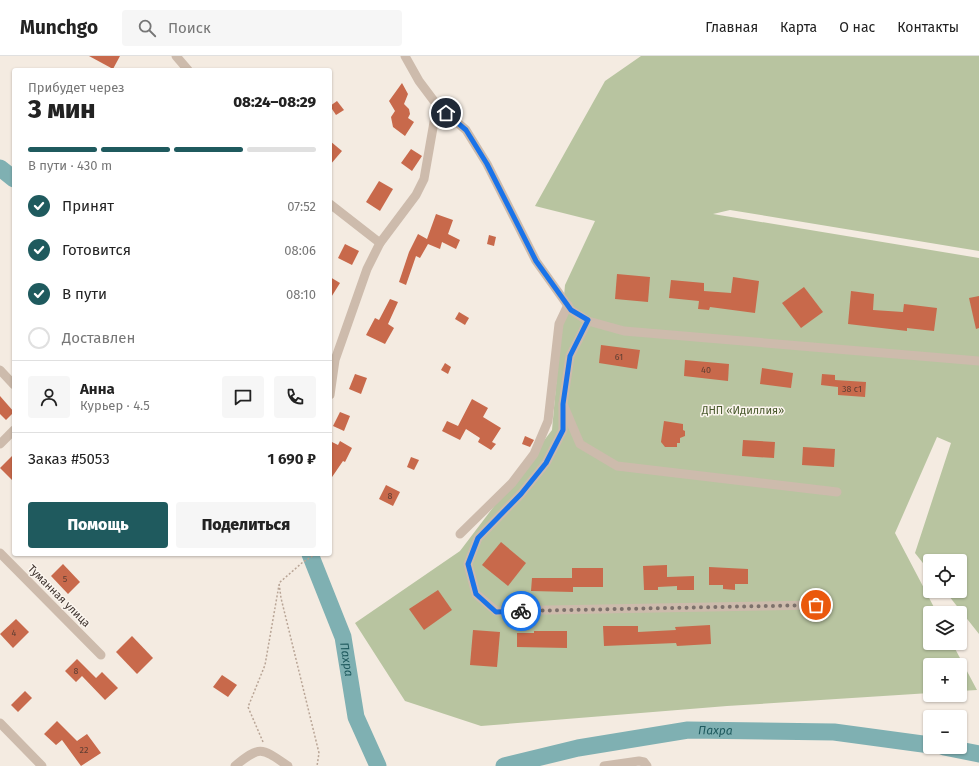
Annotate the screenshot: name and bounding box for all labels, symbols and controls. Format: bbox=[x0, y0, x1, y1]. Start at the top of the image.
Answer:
search box bbox=[122, 10, 402, 46]
text: Munchgo bbox=[20, 16, 98, 39]
icon: search bbox=[136, 17, 158, 39]
text: Поиск bbox=[168, 19, 211, 37]
text: Главная bbox=[705, 19, 758, 36]
text: Карта bbox=[780, 19, 817, 36]
text: О нас bbox=[839, 19, 875, 36]
text: Контакты bbox=[897, 19, 959, 36]
text: Прибудет через bbox=[28, 80, 125, 95]
text: 08:24–08:29 bbox=[233, 93, 316, 111]
text: 3 мин bbox=[28, 94, 96, 125]
pin bbox=[429, 96, 463, 130]
icon: home bbox=[435, 102, 457, 124]
text: В пути · 430 m bbox=[28, 158, 112, 173]
icon: check bbox=[28, 195, 50, 217]
text: Принят bbox=[62, 197, 114, 215]
text: 07:52 bbox=[287, 199, 316, 214]
icon: check bbox=[28, 239, 50, 261]
text: Готовится bbox=[62, 241, 131, 259]
text: 08:06 bbox=[284, 243, 316, 258]
icon: check bbox=[28, 283, 50, 305]
text: В пути bbox=[62, 285, 107, 303]
text: 08:10 bbox=[286, 287, 316, 302]
text: Доставлен bbox=[62, 329, 135, 347]
house number: 61 bbox=[615, 352, 623, 362]
house number: 40 bbox=[701, 365, 711, 375]
button: person bbox=[28, 376, 70, 418]
button: chat bbox=[222, 376, 264, 418]
button: phone bbox=[274, 376, 316, 418]
text: Анна bbox=[80, 380, 115, 398]
house number: 38 с1 bbox=[842, 384, 862, 394]
text: Курьер · 4.5 bbox=[80, 398, 150, 413]
park label: ДНП «Идиллия» bbox=[701, 404, 784, 417]
text: Заказ #5053 bbox=[28, 450, 110, 468]
text: 1 690 ₽ bbox=[268, 450, 316, 468]
house number: 8 bbox=[388, 491, 393, 501]
button: Помощь bbox=[28, 502, 168, 548]
button: Поделиться bbox=[176, 502, 316, 548]
map controls bbox=[923, 554, 967, 754]
button: locate bbox=[923, 554, 967, 598]
street label: Туманная улица bbox=[25, 562, 93, 630]
house number: 5 bbox=[63, 574, 68, 584]
pin bbox=[799, 588, 833, 622]
courier bbox=[501, 591, 541, 631]
icon: bag bbox=[805, 594, 827, 616]
icon: bike bbox=[510, 600, 532, 622]
button: layers bbox=[923, 606, 967, 650]
house number: 4 bbox=[12, 628, 17, 638]
water label: Пахра bbox=[337, 641, 356, 678]
button: + bbox=[923, 658, 967, 702]
house number: 8 bbox=[74, 666, 79, 676]
button: − bbox=[923, 710, 967, 754]
water label: Пахра bbox=[698, 723, 733, 738]
house number: 22 bbox=[80, 745, 88, 755]

